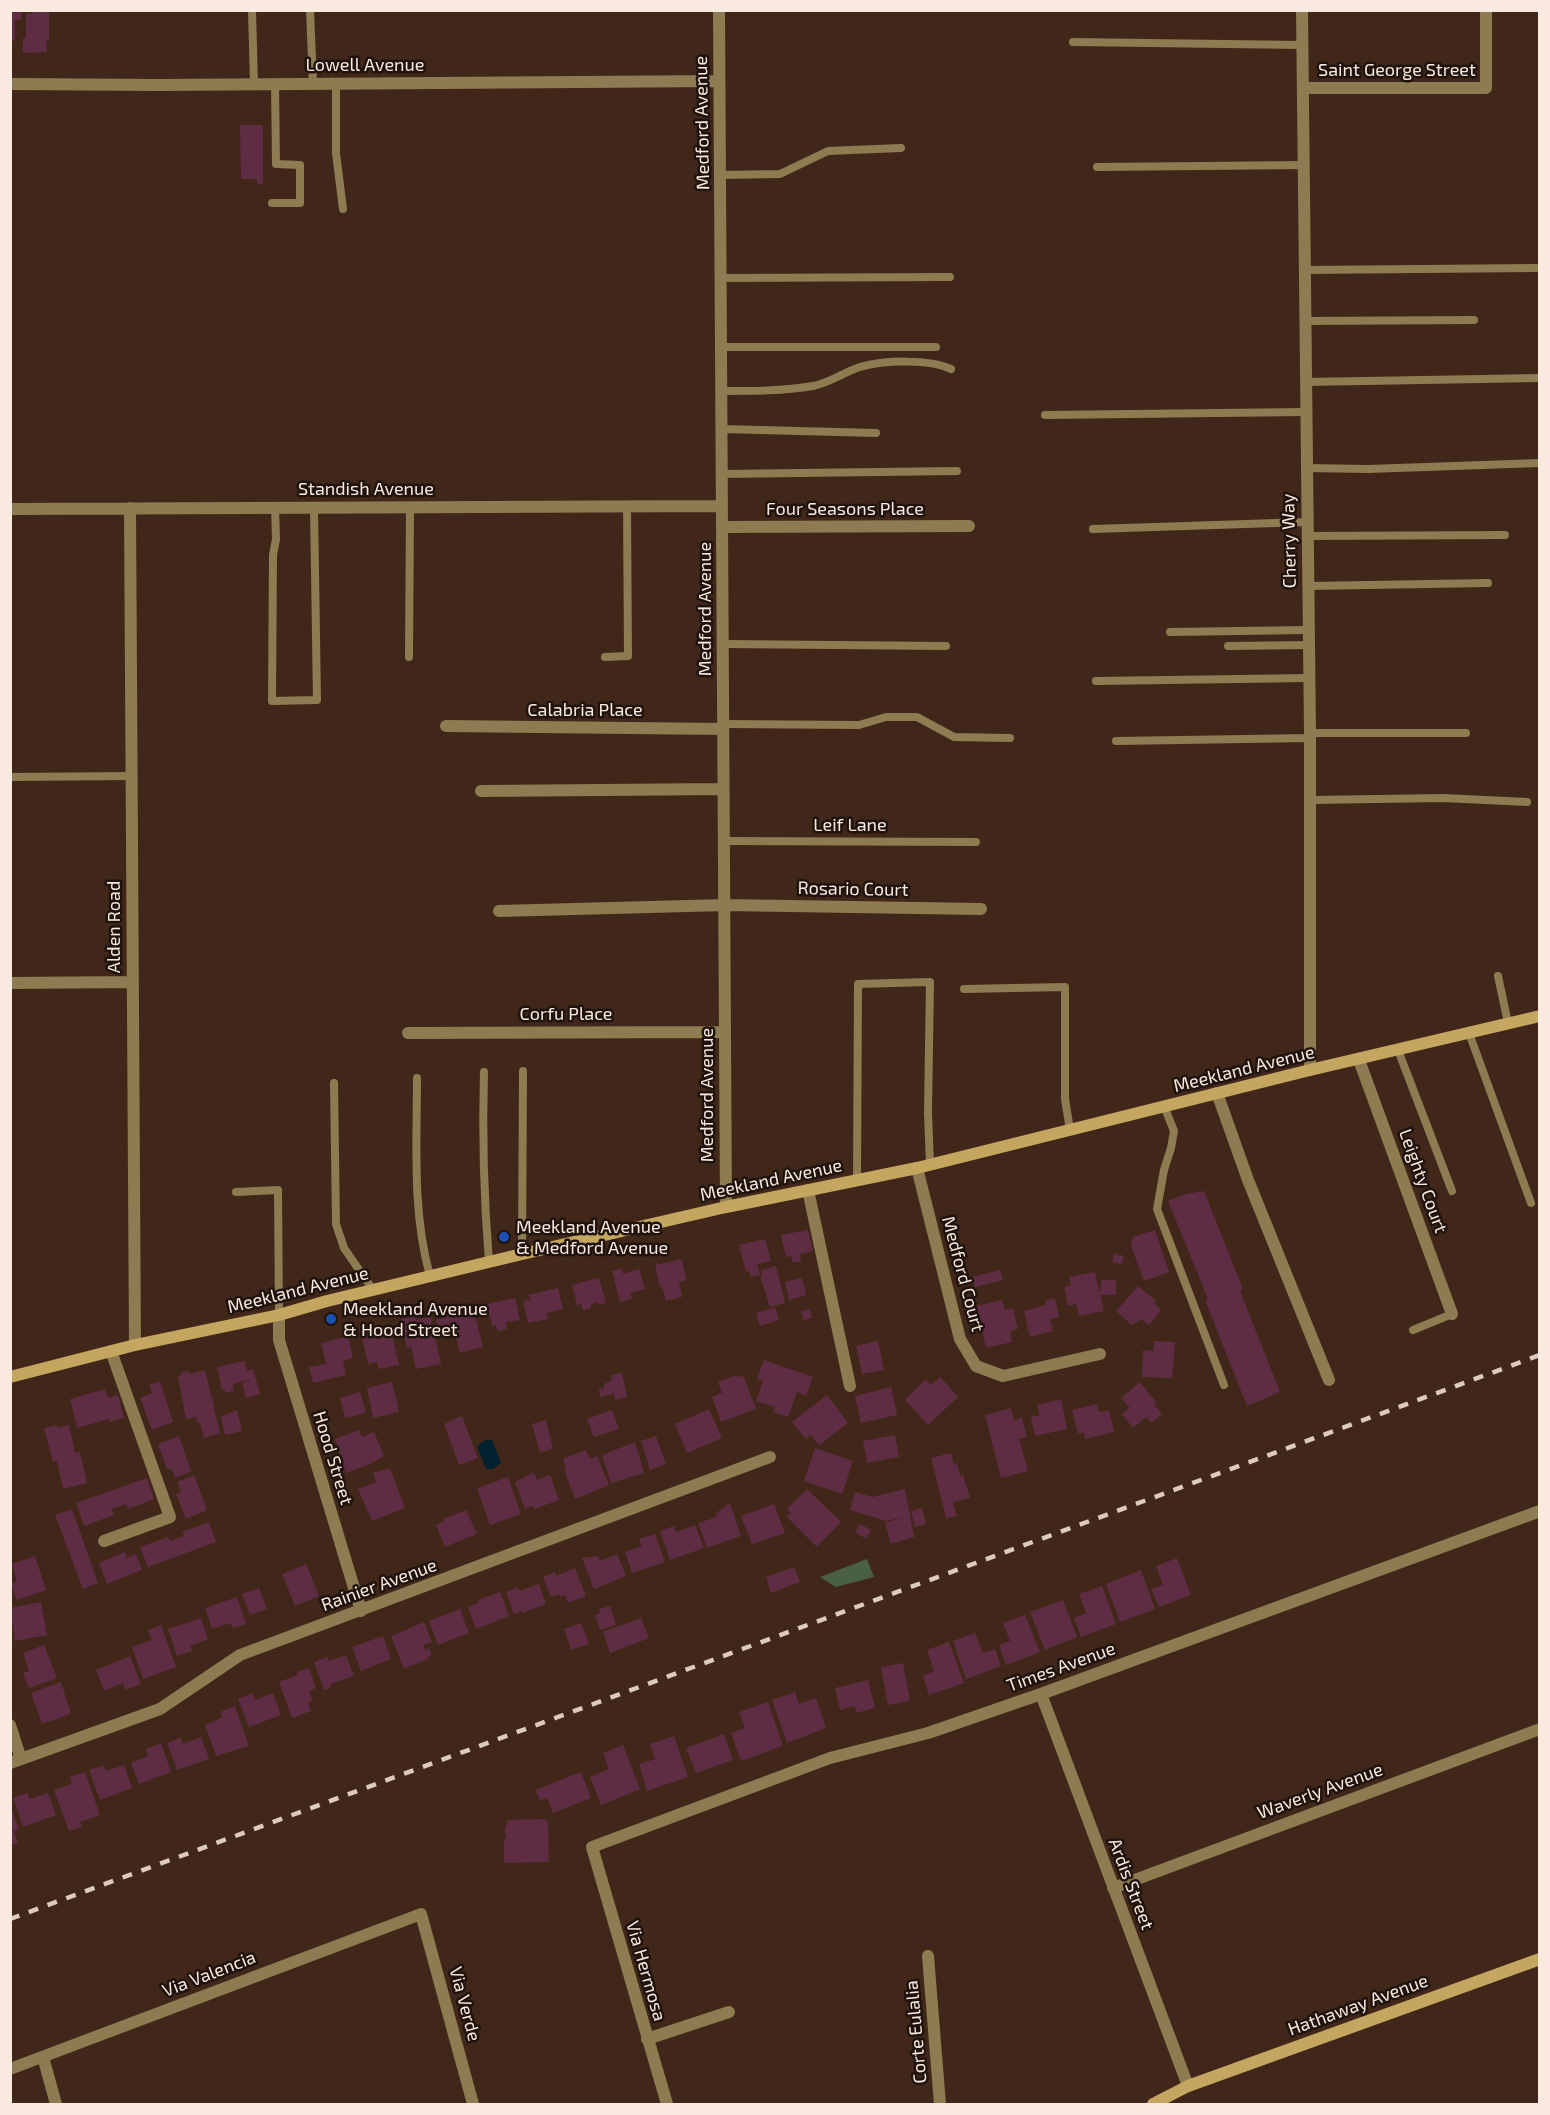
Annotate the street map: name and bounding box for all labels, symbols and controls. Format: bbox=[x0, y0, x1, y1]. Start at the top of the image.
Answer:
street label: Lowell Avenue bbox=[306, 54, 424, 76]
street label: Medford Avenue bbox=[690, 56, 714, 190]
street label: Saint George Street bbox=[1318, 59, 1476, 81]
street label: Standish Avenue bbox=[298, 478, 434, 500]
street label: Cherry Way bbox=[1277, 494, 1301, 588]
street label: Four Seasons Place bbox=[766, 498, 924, 520]
street label: Medford Avenue bbox=[694, 542, 716, 676]
street label: Calabria Place bbox=[527, 699, 643, 721]
street label: Leif Lane bbox=[813, 814, 887, 836]
street label: Rosario Court bbox=[797, 877, 909, 901]
street label: Alden Road bbox=[103, 881, 125, 973]
street label: Corfu Place bbox=[520, 1003, 612, 1025]
street label: Medford Avenue bbox=[696, 1028, 718, 1162]
street label: Meekland Avenue bbox=[1171, 1041, 1317, 1097]
street label: Leighty Court bbox=[1394, 1126, 1452, 1236]
street label: Meekland Avenue bbox=[698, 1154, 844, 1206]
street label: Medford Court bbox=[937, 1214, 989, 1334]
place label: Meekland Avenue & Medford Avenue bbox=[516, 1216, 668, 1258]
marker: Meekland Avenue & Medford Avenue bbox=[497, 1230, 511, 1244]
street label: Meekland Avenue bbox=[225, 1262, 371, 1318]
place label: Meekland Avenue & Hood Street bbox=[343, 1298, 488, 1340]
marker: Meekland Avenue & Hood Street bbox=[324, 1312, 338, 1326]
street label: Hood Street bbox=[309, 1409, 357, 1507]
street label: Rainier Avenue bbox=[318, 1554, 440, 1616]
street label: Times Avenue bbox=[1004, 1637, 1118, 1697]
street label: Waverly Avenue bbox=[1254, 1758, 1386, 1824]
street label: Ardis Street bbox=[1104, 1835, 1158, 1933]
street label: Via Hermosa bbox=[621, 1918, 671, 2024]
street label: Via Valencia bbox=[159, 1946, 259, 2002]
street label: Via Verde bbox=[445, 1964, 485, 2044]
street label: Hathaway Avenue bbox=[1285, 1970, 1431, 2040]
street label: Corte Eulalia bbox=[901, 1980, 931, 2084]

